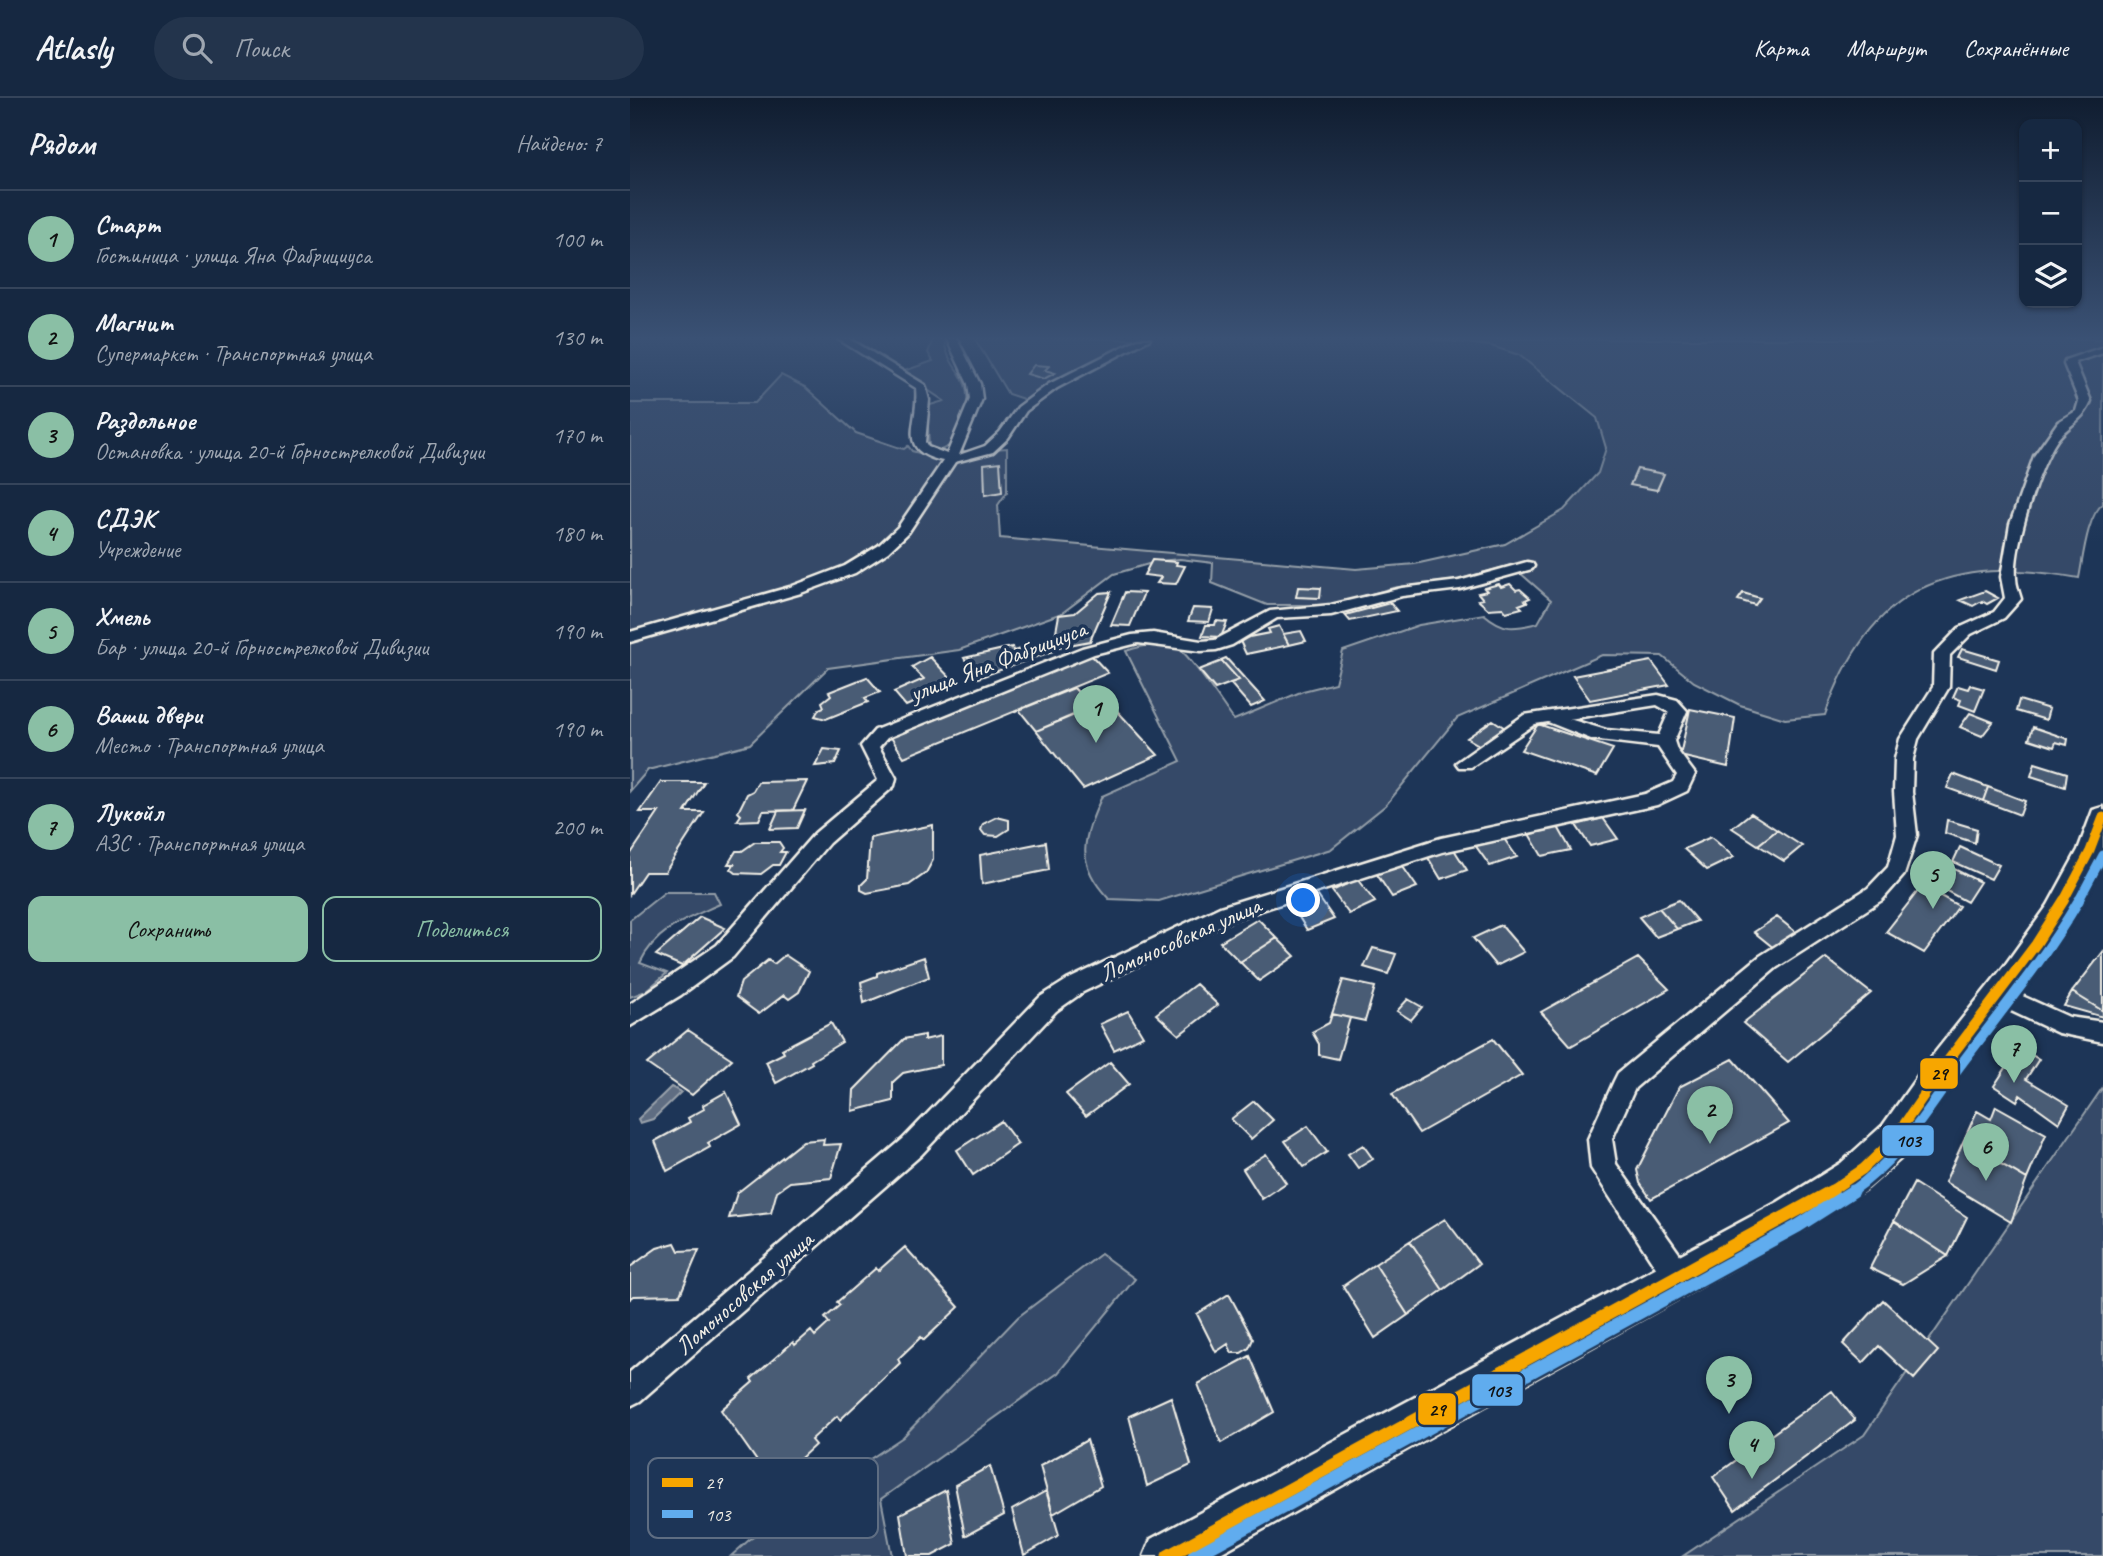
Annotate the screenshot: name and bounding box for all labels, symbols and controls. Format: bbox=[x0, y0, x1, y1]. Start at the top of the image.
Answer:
search box bbox=[154, 17, 644, 80]
text: Atlasly bbox=[35, 27, 112, 69]
icon: search bbox=[178, 29, 216, 67]
text: Поиск bbox=[234, 32, 289, 65]
text: Карта bbox=[1754, 33, 1809, 63]
text: Маршрут bbox=[1847, 33, 1926, 63]
text: Сохранённые bbox=[1964, 33, 2068, 63]
map controls bbox=[2019, 119, 2082, 308]
button: + bbox=[2019, 119, 2082, 182]
text: Рядом bbox=[28, 125, 95, 163]
text: Найдено: 7 bbox=[516, 129, 602, 158]
button: − bbox=[2019, 182, 2082, 245]
text: Старт bbox=[95, 208, 161, 241]
text: 1 bbox=[46, 225, 56, 254]
text: 100 m bbox=[553, 225, 602, 254]
text: Гостиница · улица Яна Фабрициуса bbox=[95, 241, 371, 270]
button: layers bbox=[2019, 245, 2082, 308]
text: Магнит bbox=[95, 306, 174, 339]
text: 2 bbox=[46, 323, 56, 352]
text: 130 m bbox=[553, 323, 602, 352]
text: Супермаркет · Транспортная улица bbox=[95, 339, 372, 368]
text: Раздольное bbox=[95, 404, 195, 437]
text: 3 bbox=[46, 421, 56, 450]
text: 170 m bbox=[553, 421, 602, 450]
text: Остановка · улица 20-й Горнострелковой Дивизии bbox=[95, 437, 484, 466]
text: СДЭК bbox=[95, 502, 155, 535]
text: 4 bbox=[46, 519, 56, 548]
text: 180 m bbox=[553, 519, 602, 548]
text: Учреждение bbox=[95, 535, 180, 564]
text: Хмель bbox=[95, 600, 149, 633]
street label: улица Яна Фабрициуса bbox=[904, 613, 1093, 709]
text: 5 bbox=[46, 617, 56, 646]
text: 190 m bbox=[553, 617, 602, 646]
text: Бар · улица 20-й Горнострелковой Дивизии bbox=[95, 633, 428, 662]
pin: 1 bbox=[1073, 685, 1119, 743]
text: Ваши двери bbox=[95, 698, 202, 731]
text: 6 bbox=[46, 715, 56, 744]
text: 190 m bbox=[553, 715, 602, 744]
text: Место · Транспортная улица bbox=[95, 731, 324, 760]
text: Лукойл bbox=[95, 796, 163, 829]
text: 7 bbox=[46, 813, 56, 842]
text: 200 m bbox=[553, 813, 602, 842]
text: АЗС · Транспортная улица bbox=[95, 829, 304, 858]
pin: 5 bbox=[1910, 851, 1956, 909]
your location bbox=[1286, 883, 1320, 917]
street label: Ломоносовская улица bbox=[1095, 889, 1267, 988]
button: Сохранить bbox=[28, 896, 308, 962]
button: Поделиться bbox=[322, 896, 602, 962]
pin: 7 bbox=[1991, 1025, 2037, 1083]
line badge: 29 bbox=[1919, 1057, 1959, 1090]
text: 29 bbox=[1931, 1062, 1950, 1086]
pin: 2 bbox=[1687, 1086, 1733, 1144]
pin: 6 bbox=[1963, 1123, 2009, 1181]
line badge: 103 bbox=[1881, 1124, 1935, 1157]
text: 103 bbox=[1895, 1129, 1923, 1153]
street label: Ломоносовская улица bbox=[669, 1223, 821, 1361]
pin: 3 bbox=[1706, 1356, 1752, 1414]
line badge: 103 bbox=[1471, 1373, 1524, 1407]
text: 103 bbox=[1485, 1379, 1513, 1403]
line badge: 29 bbox=[1417, 1392, 1457, 1426]
text: 29 bbox=[1429, 1398, 1448, 1422]
pin: 4 bbox=[1729, 1421, 1775, 1479]
legend bbox=[648, 1458, 878, 1538]
text: 29 bbox=[705, 1471, 724, 1495]
text: 103 bbox=[705, 1503, 732, 1527]

